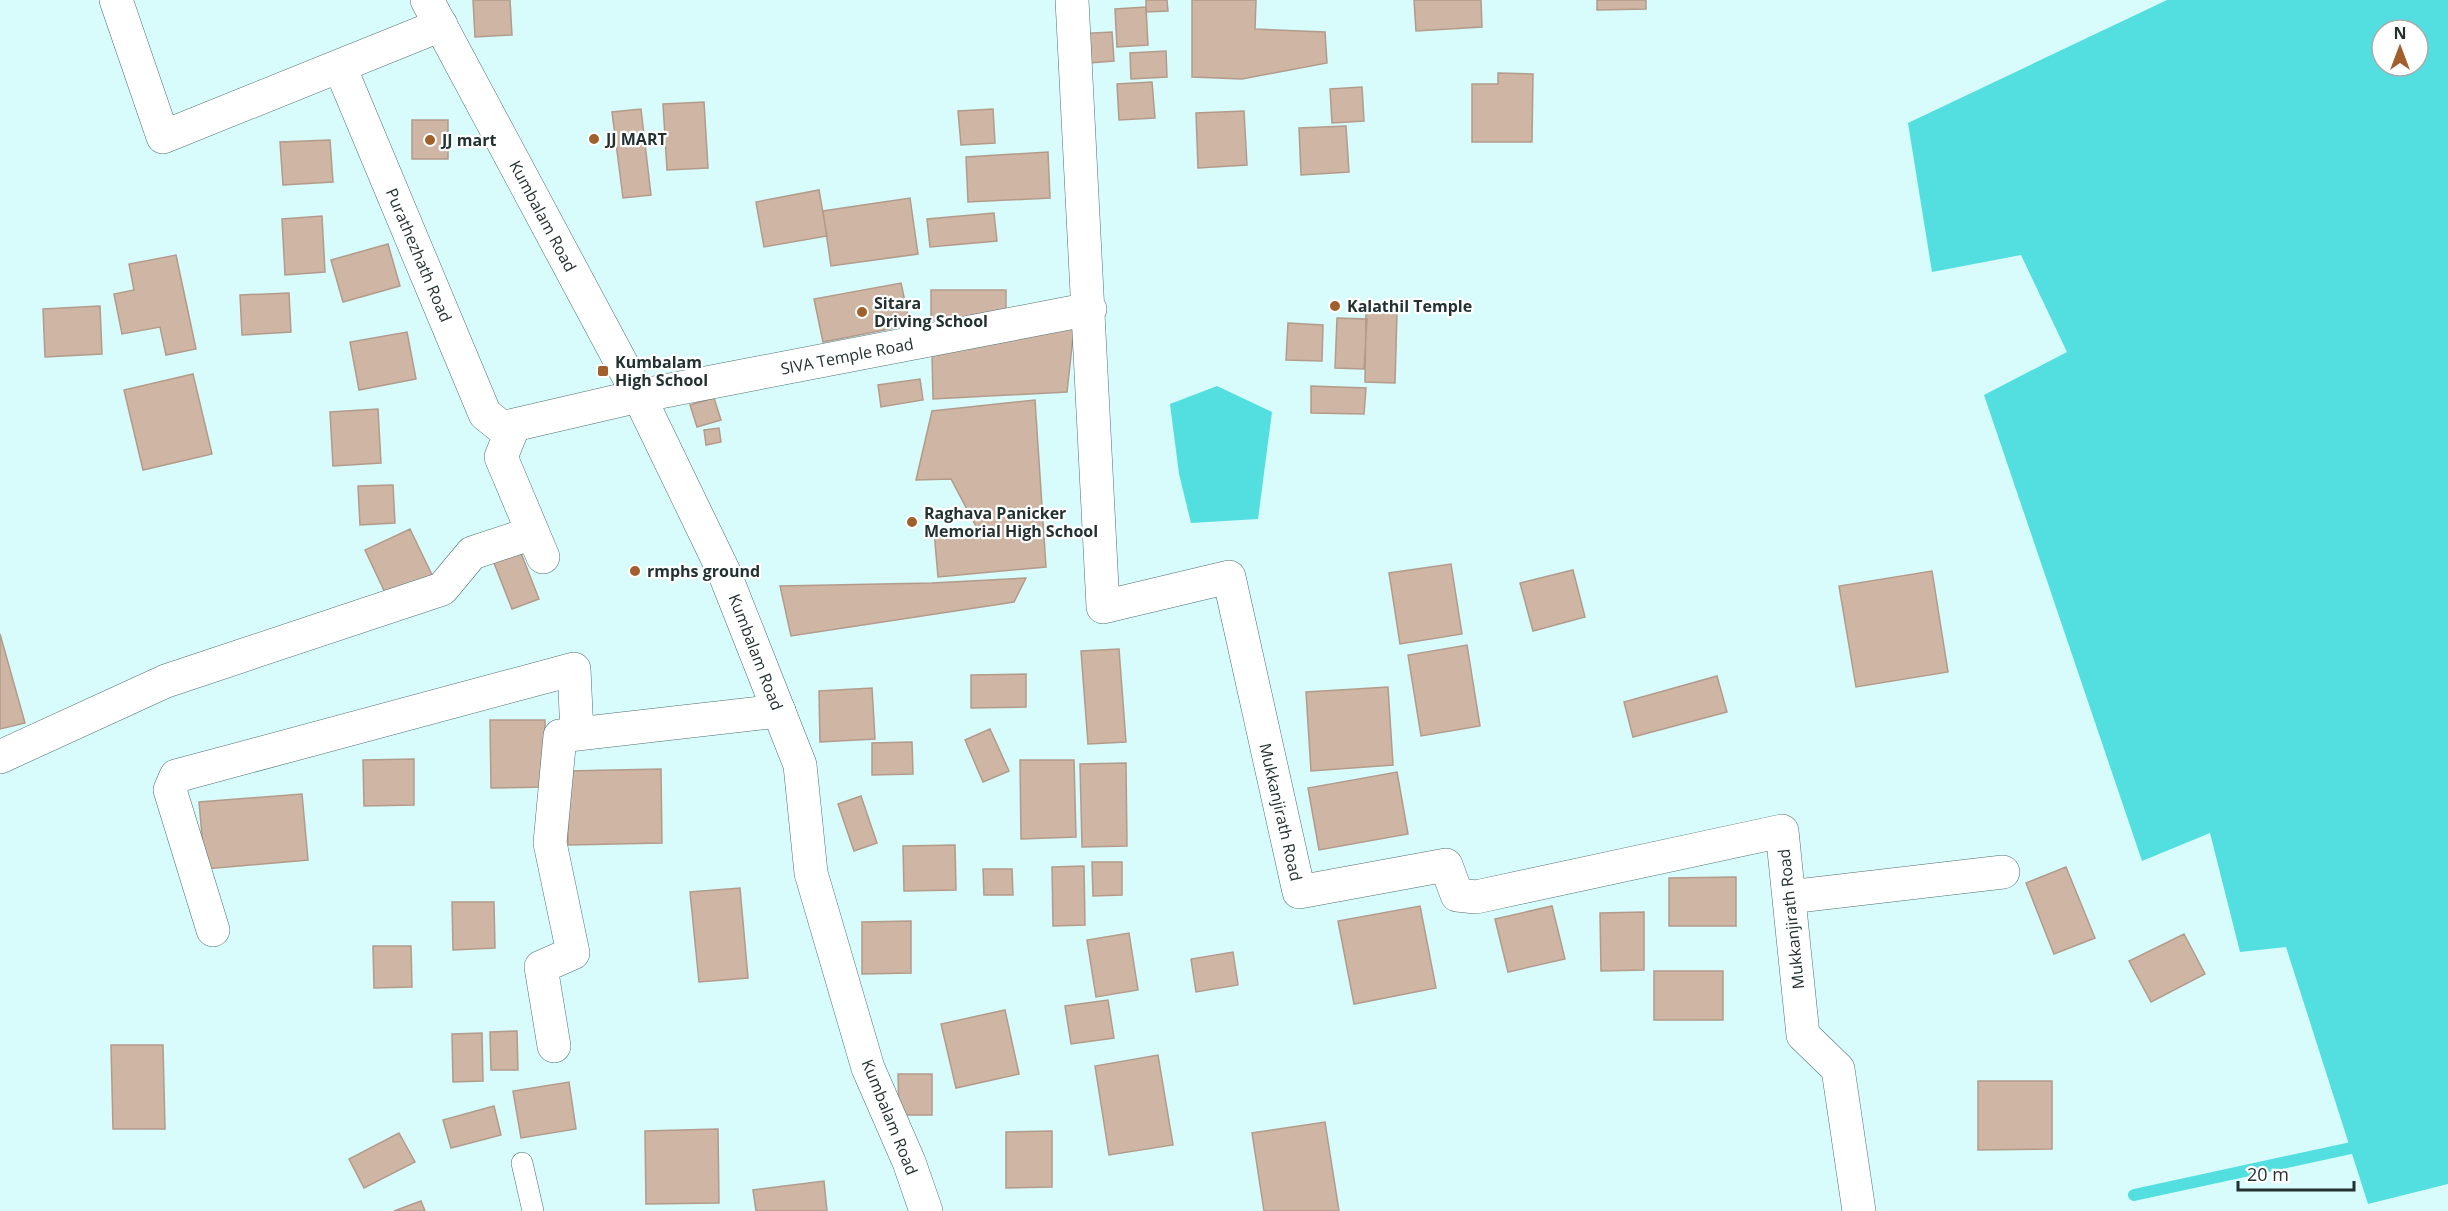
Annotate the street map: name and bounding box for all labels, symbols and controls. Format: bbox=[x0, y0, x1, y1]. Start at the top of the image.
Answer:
north arrow bbox=[2370, 18, 2430, 78]
text: N bbox=[2393, 22, 2407, 44]
place label: JJ MART bbox=[604, 128, 667, 150]
place label: JJ mart bbox=[440, 129, 496, 151]
marker: JJ MART bbox=[587, 132, 601, 146]
marker: JJ mart bbox=[423, 133, 437, 147]
street label: Kumbalam Road bbox=[504, 156, 582, 276]
street label: Purathezhath Road bbox=[381, 185, 457, 325]
place label: Sitara Driving School bbox=[874, 292, 988, 332]
place label: Kalathil Temple bbox=[1347, 295, 1472, 317]
marker: Kalathil Temple bbox=[1328, 299, 1342, 313]
marker: Sitara Driving School bbox=[855, 305, 869, 319]
street label: SIVA Temple Road bbox=[779, 332, 915, 380]
place label: Kumbalam High School bbox=[615, 351, 708, 391]
marker: Kumbalam High School bbox=[596, 364, 610, 378]
place label: Raghava Panicker Memorial High School bbox=[924, 502, 1098, 542]
marker: Raghava Panicker Memorial High School bbox=[905, 515, 919, 529]
place label: rmphs ground bbox=[647, 560, 760, 582]
marker: rmphs ground bbox=[628, 564, 642, 578]
street label: Kumbalam Road bbox=[724, 591, 788, 713]
street label: Mukkanjirath Road bbox=[1254, 741, 1308, 883]
street label: Mukkanjirath Road bbox=[1773, 848, 1809, 990]
street label: Kumbalam Road bbox=[857, 1056, 923, 1178]
scale bar bbox=[2238, 1154, 2354, 1192]
text: 20 m bbox=[2247, 1162, 2289, 1186]

